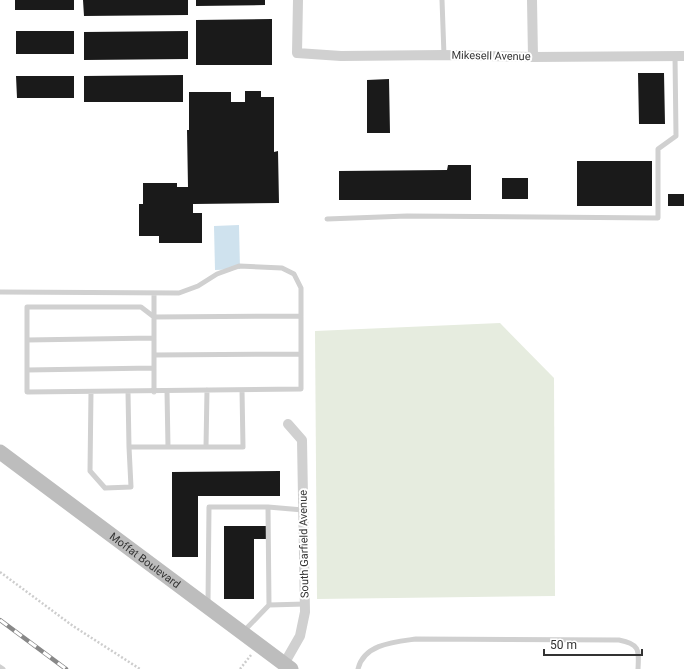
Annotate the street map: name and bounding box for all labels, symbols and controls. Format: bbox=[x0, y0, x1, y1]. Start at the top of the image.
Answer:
street label: Mikesell Avenue bbox=[451, 49, 531, 63]
street label: South Garfield Avenue bbox=[297, 490, 311, 598]
street label: Moffat Boulevard bbox=[107, 530, 183, 591]
scale bar bbox=[544, 631, 642, 657]
text: 50 m bbox=[550, 638, 577, 652]

